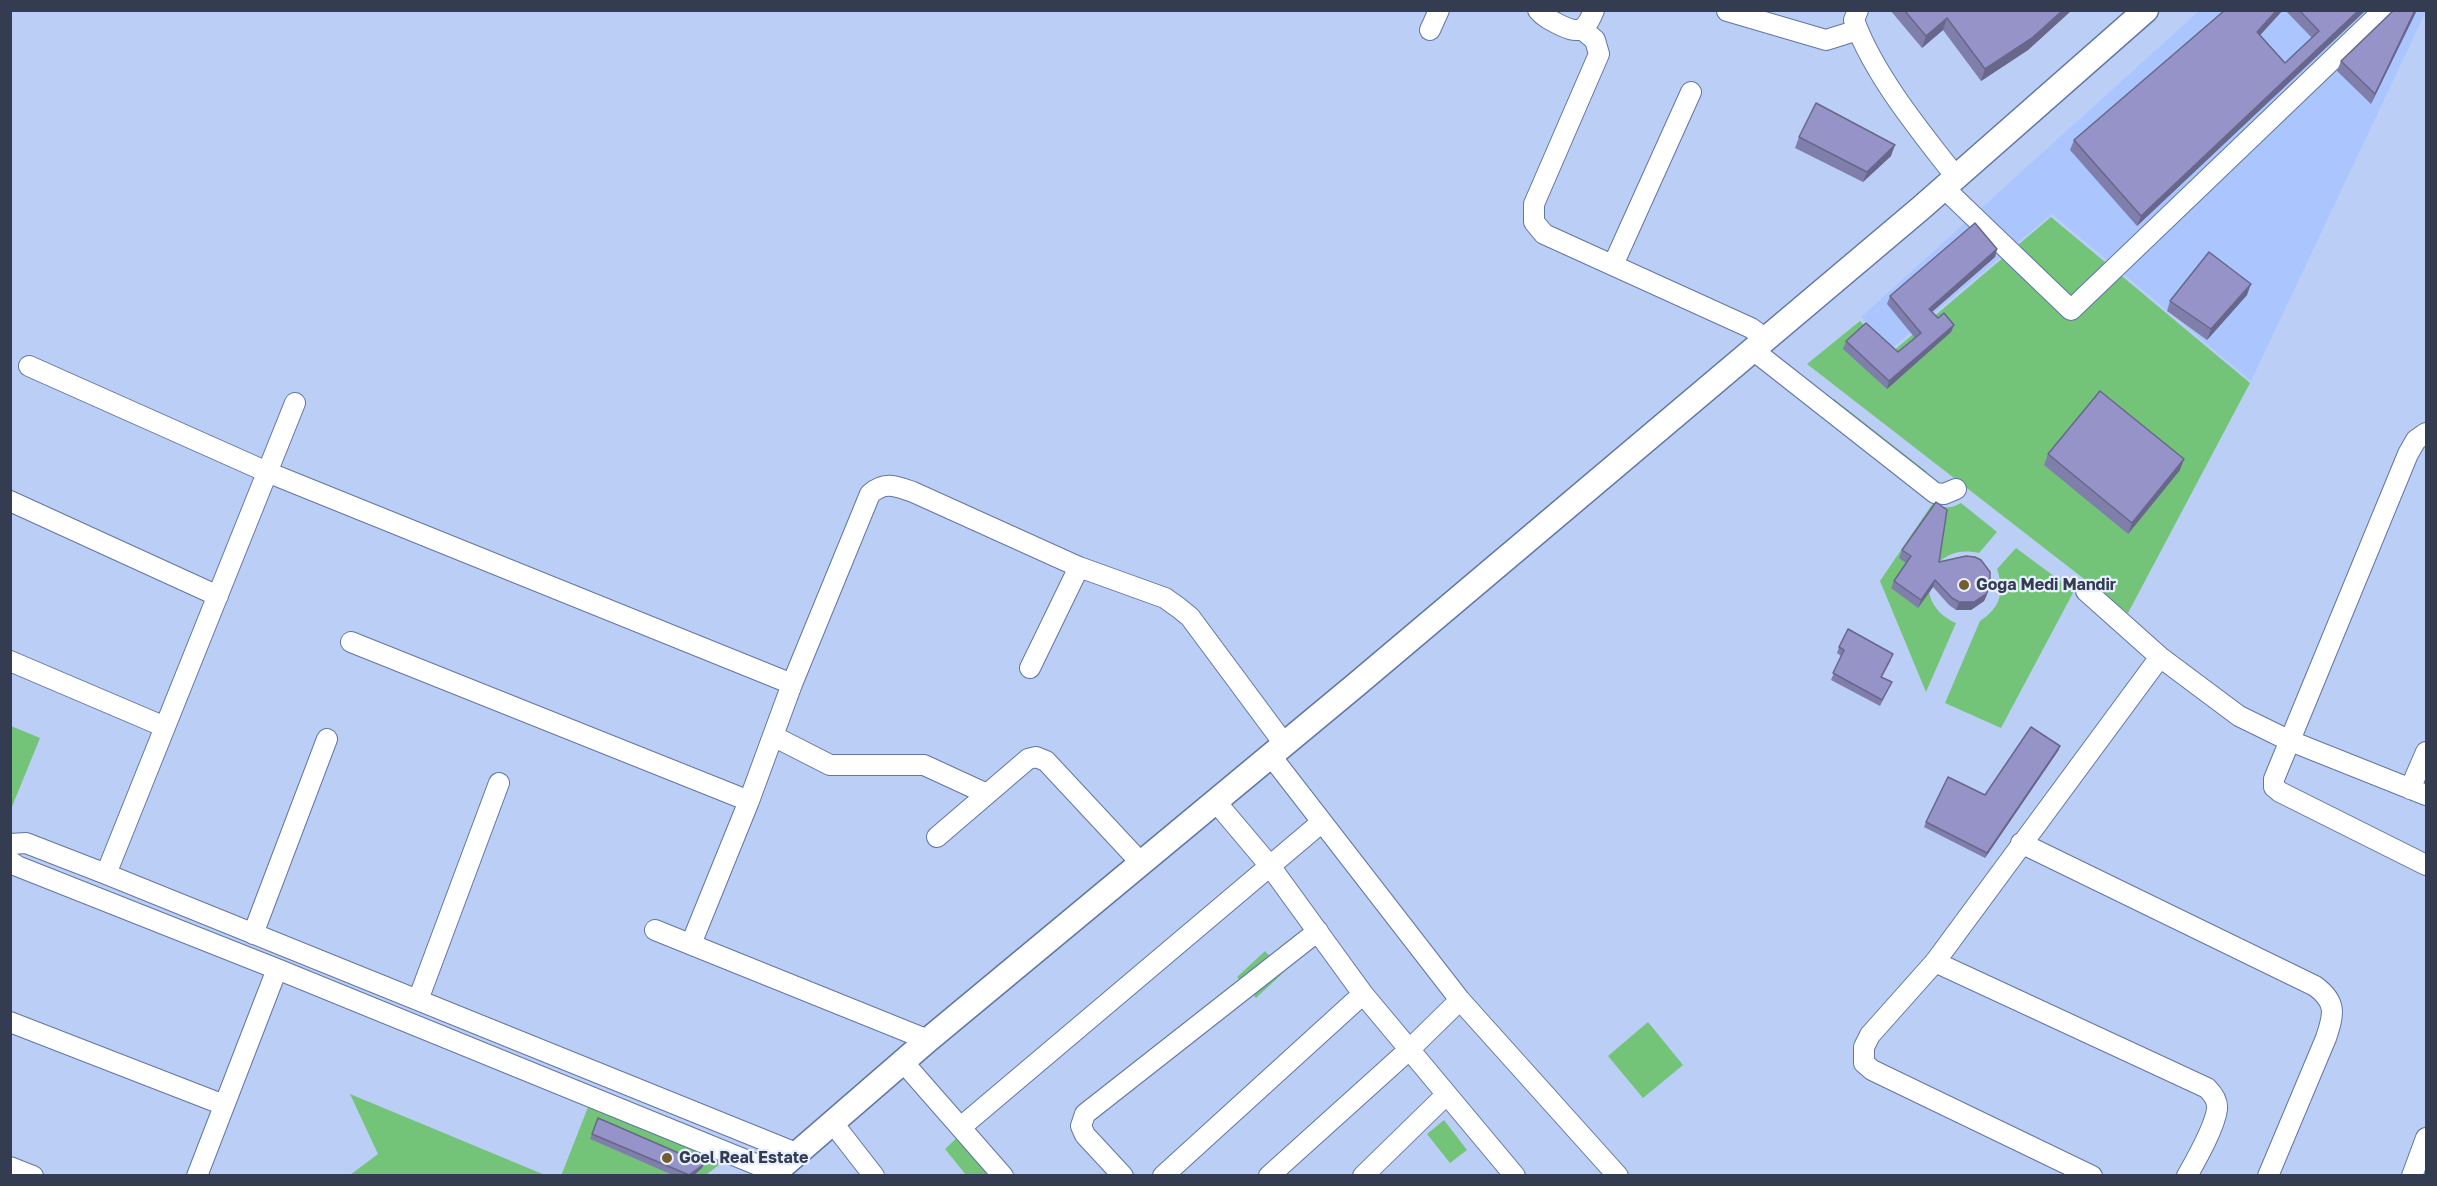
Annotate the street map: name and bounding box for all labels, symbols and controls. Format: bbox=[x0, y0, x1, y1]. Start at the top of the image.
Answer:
place label: Goga Medi Mandir bbox=[1976, 575, 2116, 595]
marker: Goga Medi Mandir bbox=[1957, 578, 1971, 592]
place label: Goel Real Estate bbox=[679, 1148, 808, 1168]
marker: Goel Real Estate bbox=[660, 1151, 674, 1165]

